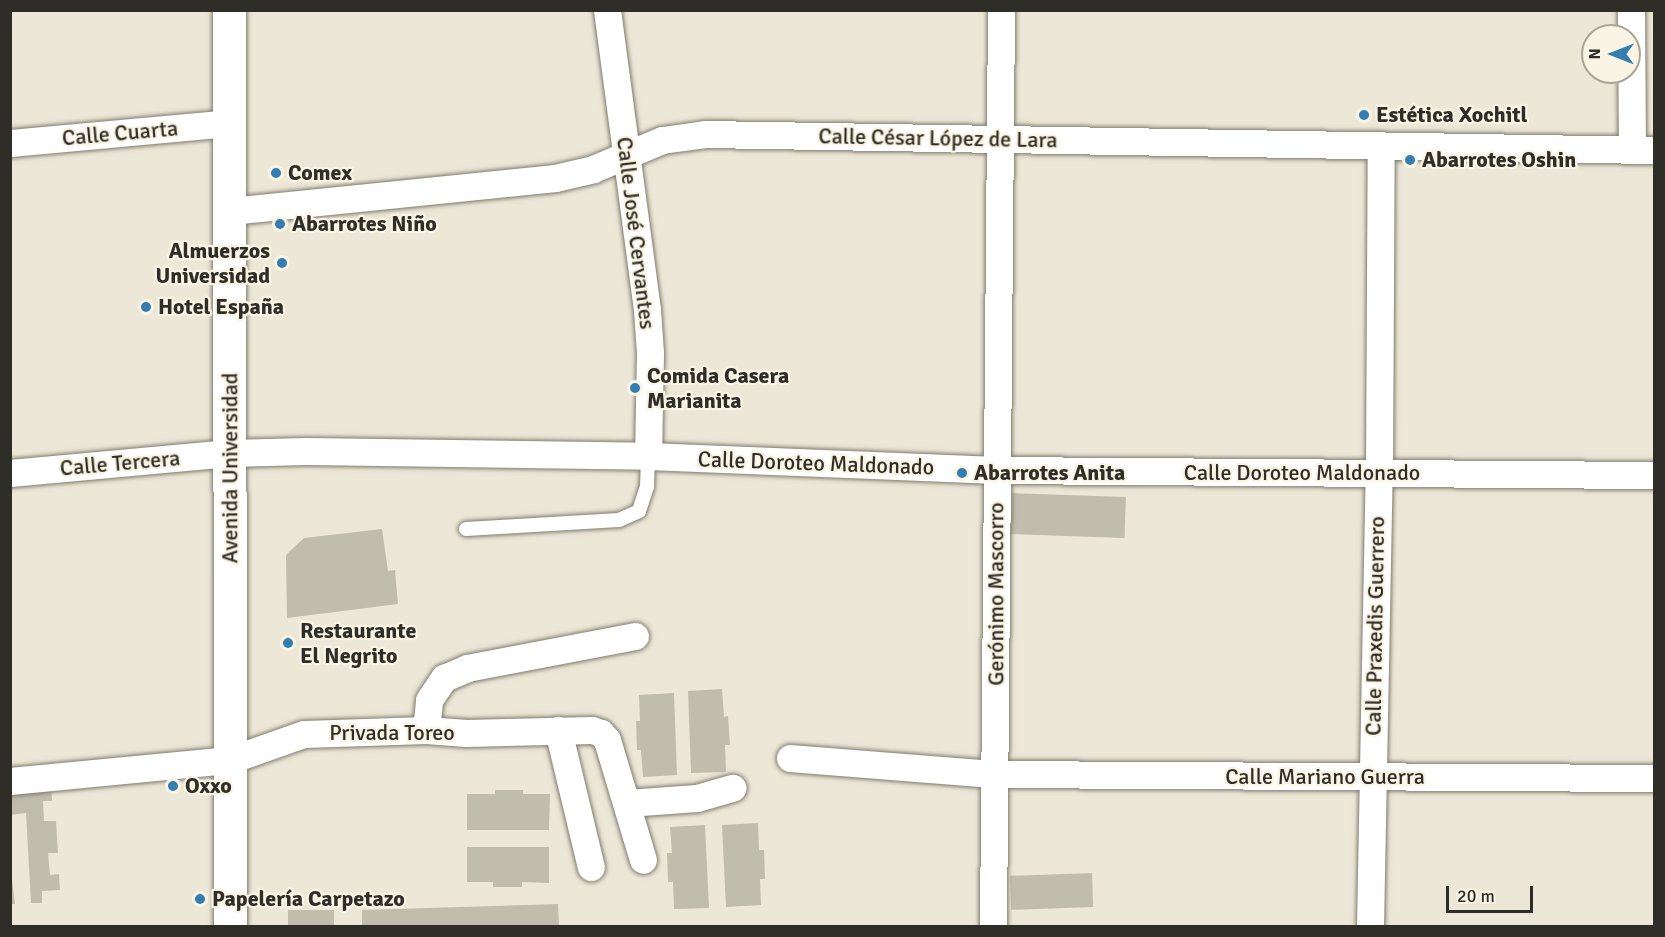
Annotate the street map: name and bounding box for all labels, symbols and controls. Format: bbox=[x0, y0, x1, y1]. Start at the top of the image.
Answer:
north arrow bbox=[1581, 24, 1641, 84]
text: N bbox=[1585, 48, 1605, 60]
place label: Estética Xochitl bbox=[1376, 102, 1527, 128]
marker: Estética Xochitl bbox=[1357, 108, 1371, 122]
street label: Calle Cuarta bbox=[61, 115, 179, 151]
street label: Calle César López de Lara bbox=[818, 123, 1058, 153]
street label: Calle José Cervantes bbox=[611, 135, 661, 331]
place label: Abarrotes Oshin bbox=[1422, 147, 1576, 173]
marker: Abarrotes Oshin bbox=[1403, 153, 1417, 167]
place label: Comex bbox=[288, 160, 352, 186]
marker: Comex bbox=[269, 166, 283, 180]
place label: Abarrotes Niño bbox=[292, 211, 437, 237]
marker: Abarrotes Niño bbox=[273, 217, 287, 231]
place label: Almuerzos Universidad bbox=[155, 237, 270, 288]
marker: Almuerzos Universidad bbox=[275, 256, 289, 270]
place label: Hotel España bbox=[158, 294, 284, 320]
marker: Hotel España bbox=[139, 300, 153, 314]
place label: Comida Casera Marianita bbox=[647, 362, 789, 414]
street label: Avenida Universidad bbox=[217, 373, 243, 563]
marker: Comida Casera Marianita bbox=[628, 381, 642, 395]
street label: Calle Tercera bbox=[59, 445, 181, 481]
street label: Calle Doroteo Maldonado bbox=[697, 446, 935, 480]
place label: Abarrotes Anita bbox=[974, 460, 1125, 486]
street label: Calle Doroteo Maldonado bbox=[1184, 460, 1420, 486]
marker: Abarrotes Anita bbox=[955, 466, 969, 480]
street label: Gerónimo Mascorro bbox=[983, 502, 1009, 686]
street label: Calle Praxedis Guerrero bbox=[1360, 516, 1390, 736]
place label: Restaurante El Negrito bbox=[300, 617, 416, 668]
marker: Restaurante El Negrito bbox=[281, 636, 295, 650]
street label: Privada Toreo bbox=[329, 720, 455, 746]
street label: Calle Mariano Guerra bbox=[1225, 764, 1425, 790]
place label: Oxxo bbox=[185, 773, 232, 799]
marker: Oxxo bbox=[166, 779, 180, 793]
scale bar bbox=[1449, 874, 1536, 912]
text: 20 m bbox=[1457, 885, 1495, 907]
place label: Papelería Carpetazo bbox=[212, 886, 405, 912]
marker: Papelería Carpetazo bbox=[193, 892, 207, 906]

